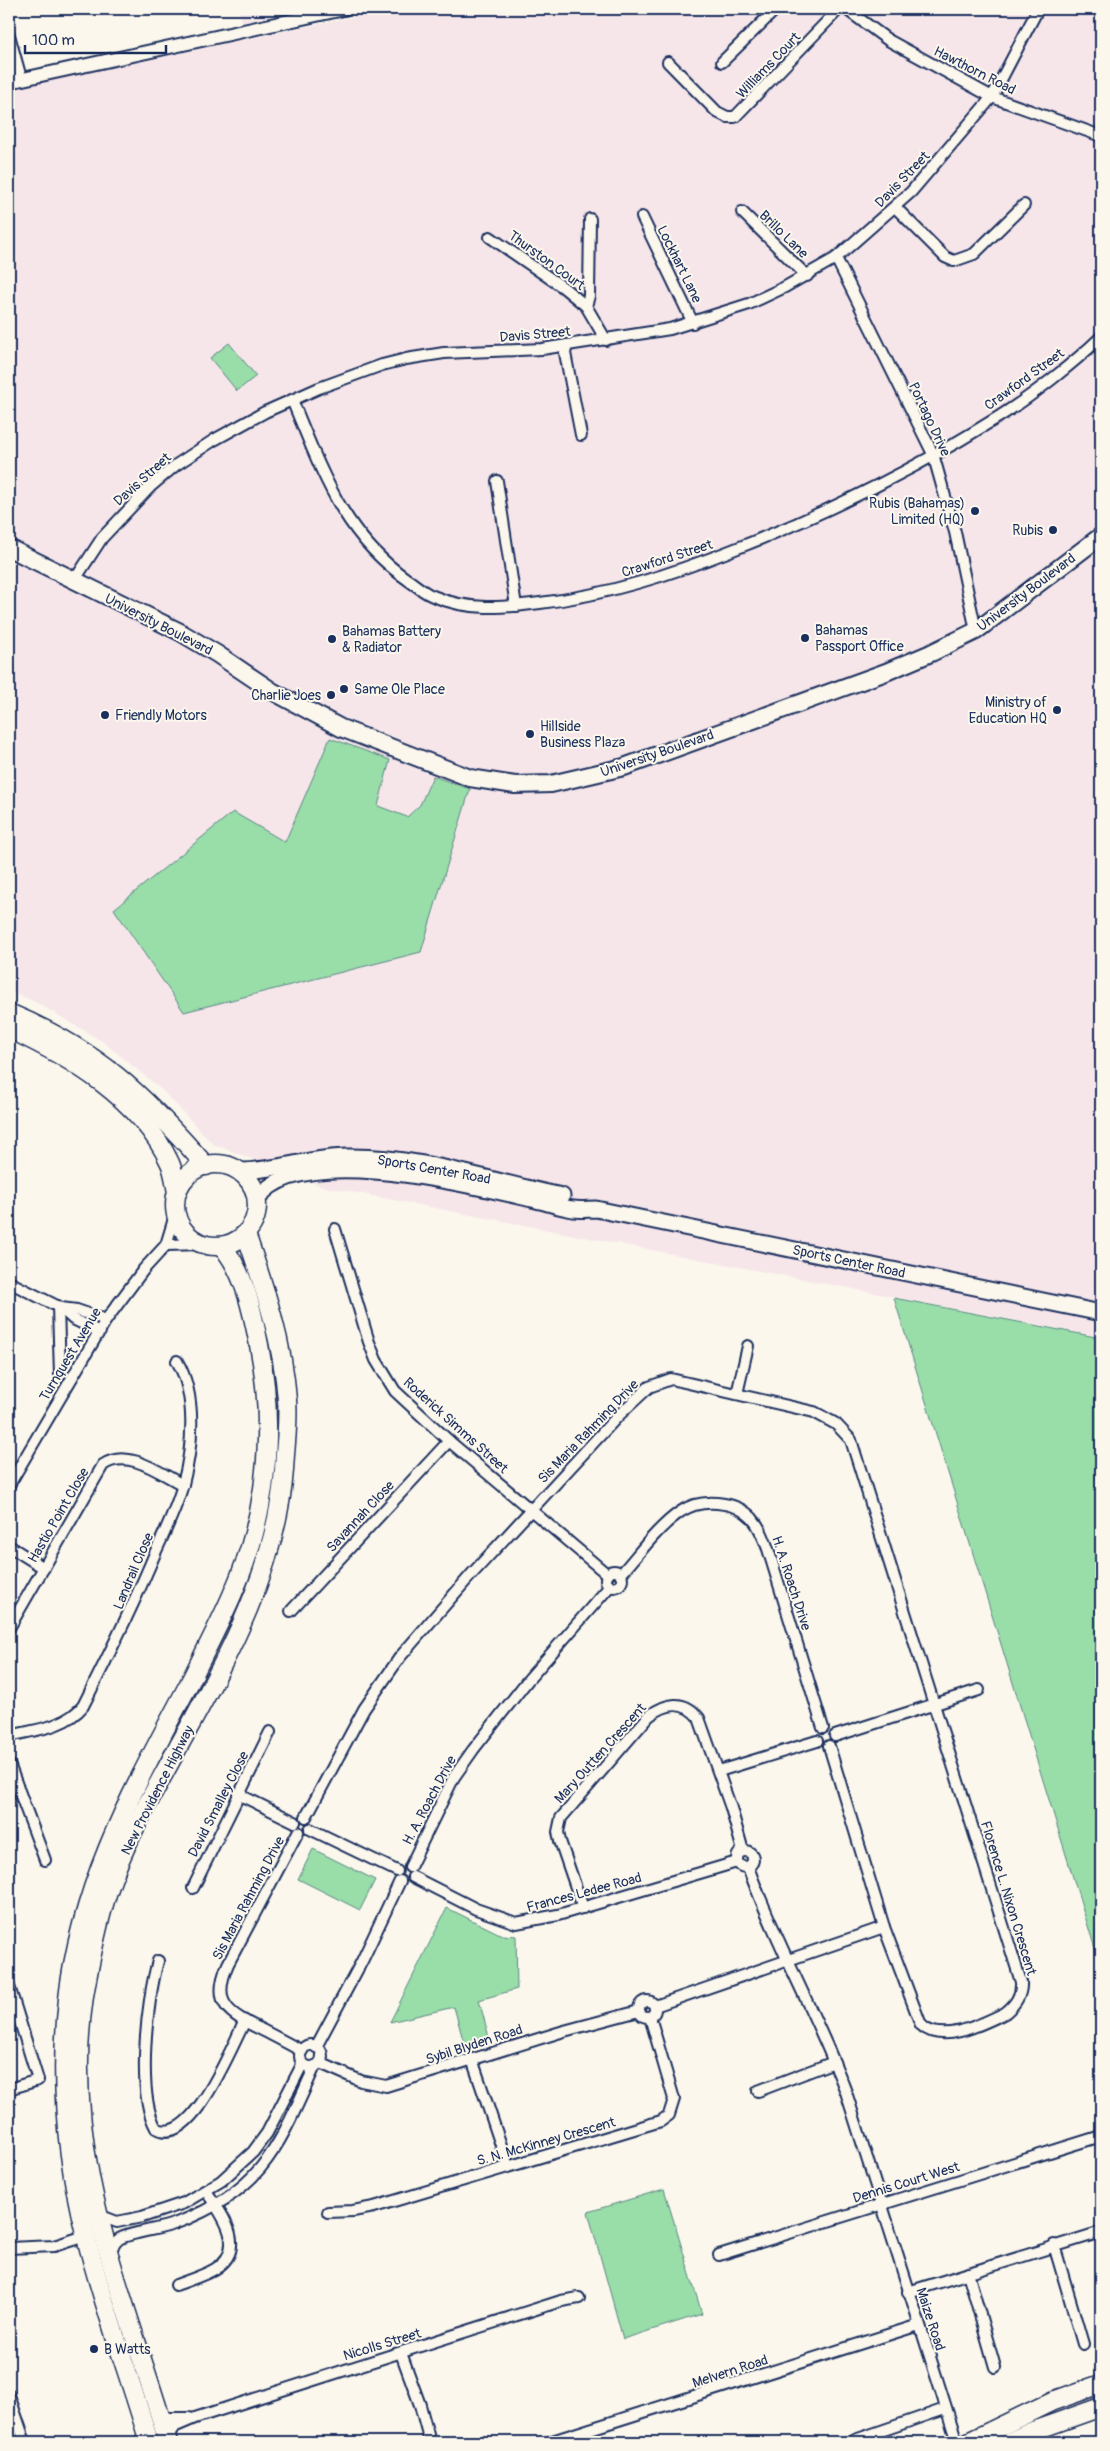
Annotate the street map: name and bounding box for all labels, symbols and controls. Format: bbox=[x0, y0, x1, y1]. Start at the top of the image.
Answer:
scale bar bbox=[25, 22, 166, 54]
street label: Williams Court bbox=[733, 28, 804, 102]
text: 100 m bbox=[32, 31, 75, 50]
street label: Hawthorn Road bbox=[931, 43, 1019, 98]
street label: Davis Street bbox=[871, 148, 933, 211]
street label: Brillo Lane bbox=[756, 207, 812, 262]
street label: Lockhart Lane bbox=[654, 223, 706, 306]
street label: Thurston Court bbox=[505, 227, 589, 294]
street label: Davis Street bbox=[499, 323, 572, 346]
street label: Crawford Street bbox=[981, 345, 1068, 414]
street label: Portago Drive bbox=[905, 379, 954, 459]
street label: Davis Street bbox=[110, 449, 175, 510]
place label: Rubis (Bahamas) Limited (HQ) bbox=[869, 495, 965, 528]
marker: Rubis (Bahamas) Limited (HQ) bbox=[969, 505, 981, 517]
place label: Rubis bbox=[1012, 522, 1044, 539]
marker: Rubis bbox=[1047, 524, 1059, 536]
street label: Crawford Street bbox=[620, 536, 715, 581]
street label: University Boulevard bbox=[974, 550, 1079, 635]
street label: University Boulevard bbox=[102, 590, 216, 659]
place label: Bahamas Passport Office bbox=[815, 622, 904, 655]
place label: Bahamas Battery & Radiator bbox=[342, 623, 441, 656]
marker: Bahamas Passport Office bbox=[799, 632, 811, 644]
marker: Bahamas Battery & Radiator bbox=[326, 633, 338, 645]
place label: Same Ole Place bbox=[354, 681, 445, 698]
marker: Same Ole Place bbox=[338, 683, 350, 695]
place label: Charlie Joes bbox=[251, 687, 322, 704]
marker: Charlie Joes bbox=[325, 689, 337, 701]
place label: Ministry of Education HQ bbox=[969, 694, 1047, 727]
marker: Ministry of Education HQ bbox=[1051, 704, 1063, 716]
place label: Friendly Motors bbox=[115, 707, 207, 724]
marker: Friendly Motors bbox=[99, 709, 111, 721]
place label: Hillside Business Plaza bbox=[540, 718, 625, 751]
street label: University Boulevard bbox=[598, 726, 716, 781]
marker: Hillside Business Plaza bbox=[524, 728, 536, 740]
street label: Sports Center Road bbox=[376, 1151, 492, 1188]
street label: Sports Center Road bbox=[791, 1241, 907, 1282]
street label: Turnquest Avenue bbox=[36, 1304, 105, 1404]
street label: Roderick Simms Street bbox=[400, 1374, 512, 1477]
street label: Sis Maria Rahming Drive bbox=[535, 1376, 642, 1487]
street label: Hastio Point Close bbox=[24, 1465, 93, 1566]
street label: Savannah Close bbox=[323, 1477, 398, 1556]
street label: Landrail Close bbox=[110, 1530, 157, 1612]
street label: H. A. Roach Drive bbox=[768, 1534, 815, 1633]
street label: Mary Outten Crescent bbox=[551, 1699, 650, 1807]
street label: New Providence Highway bbox=[117, 1723, 197, 1858]
street label: David Smalley Close bbox=[184, 1748, 252, 1860]
street label: H. A. Roach Drive bbox=[399, 1753, 460, 1848]
street label: Florence L. Nixon Crescent bbox=[977, 1819, 1040, 1978]
street label: Sis Maria Rahming Drive bbox=[209, 1833, 288, 1963]
street label: Frances Ledee Road bbox=[525, 1869, 644, 1916]
street label: Sybil Blyden Road bbox=[424, 2021, 525, 2068]
street label: S. N. McKinney Crescent bbox=[475, 2113, 618, 2169]
street label: Dennis Court West bbox=[851, 2158, 962, 2207]
street label: Maize Road bbox=[912, 2285, 949, 2353]
street label: Nicolls Street bbox=[341, 2324, 423, 2364]
place label: B Watts bbox=[104, 2341, 151, 2358]
marker: B Watts bbox=[88, 2343, 100, 2355]
street label: Melvern Road bbox=[690, 2351, 770, 2392]

